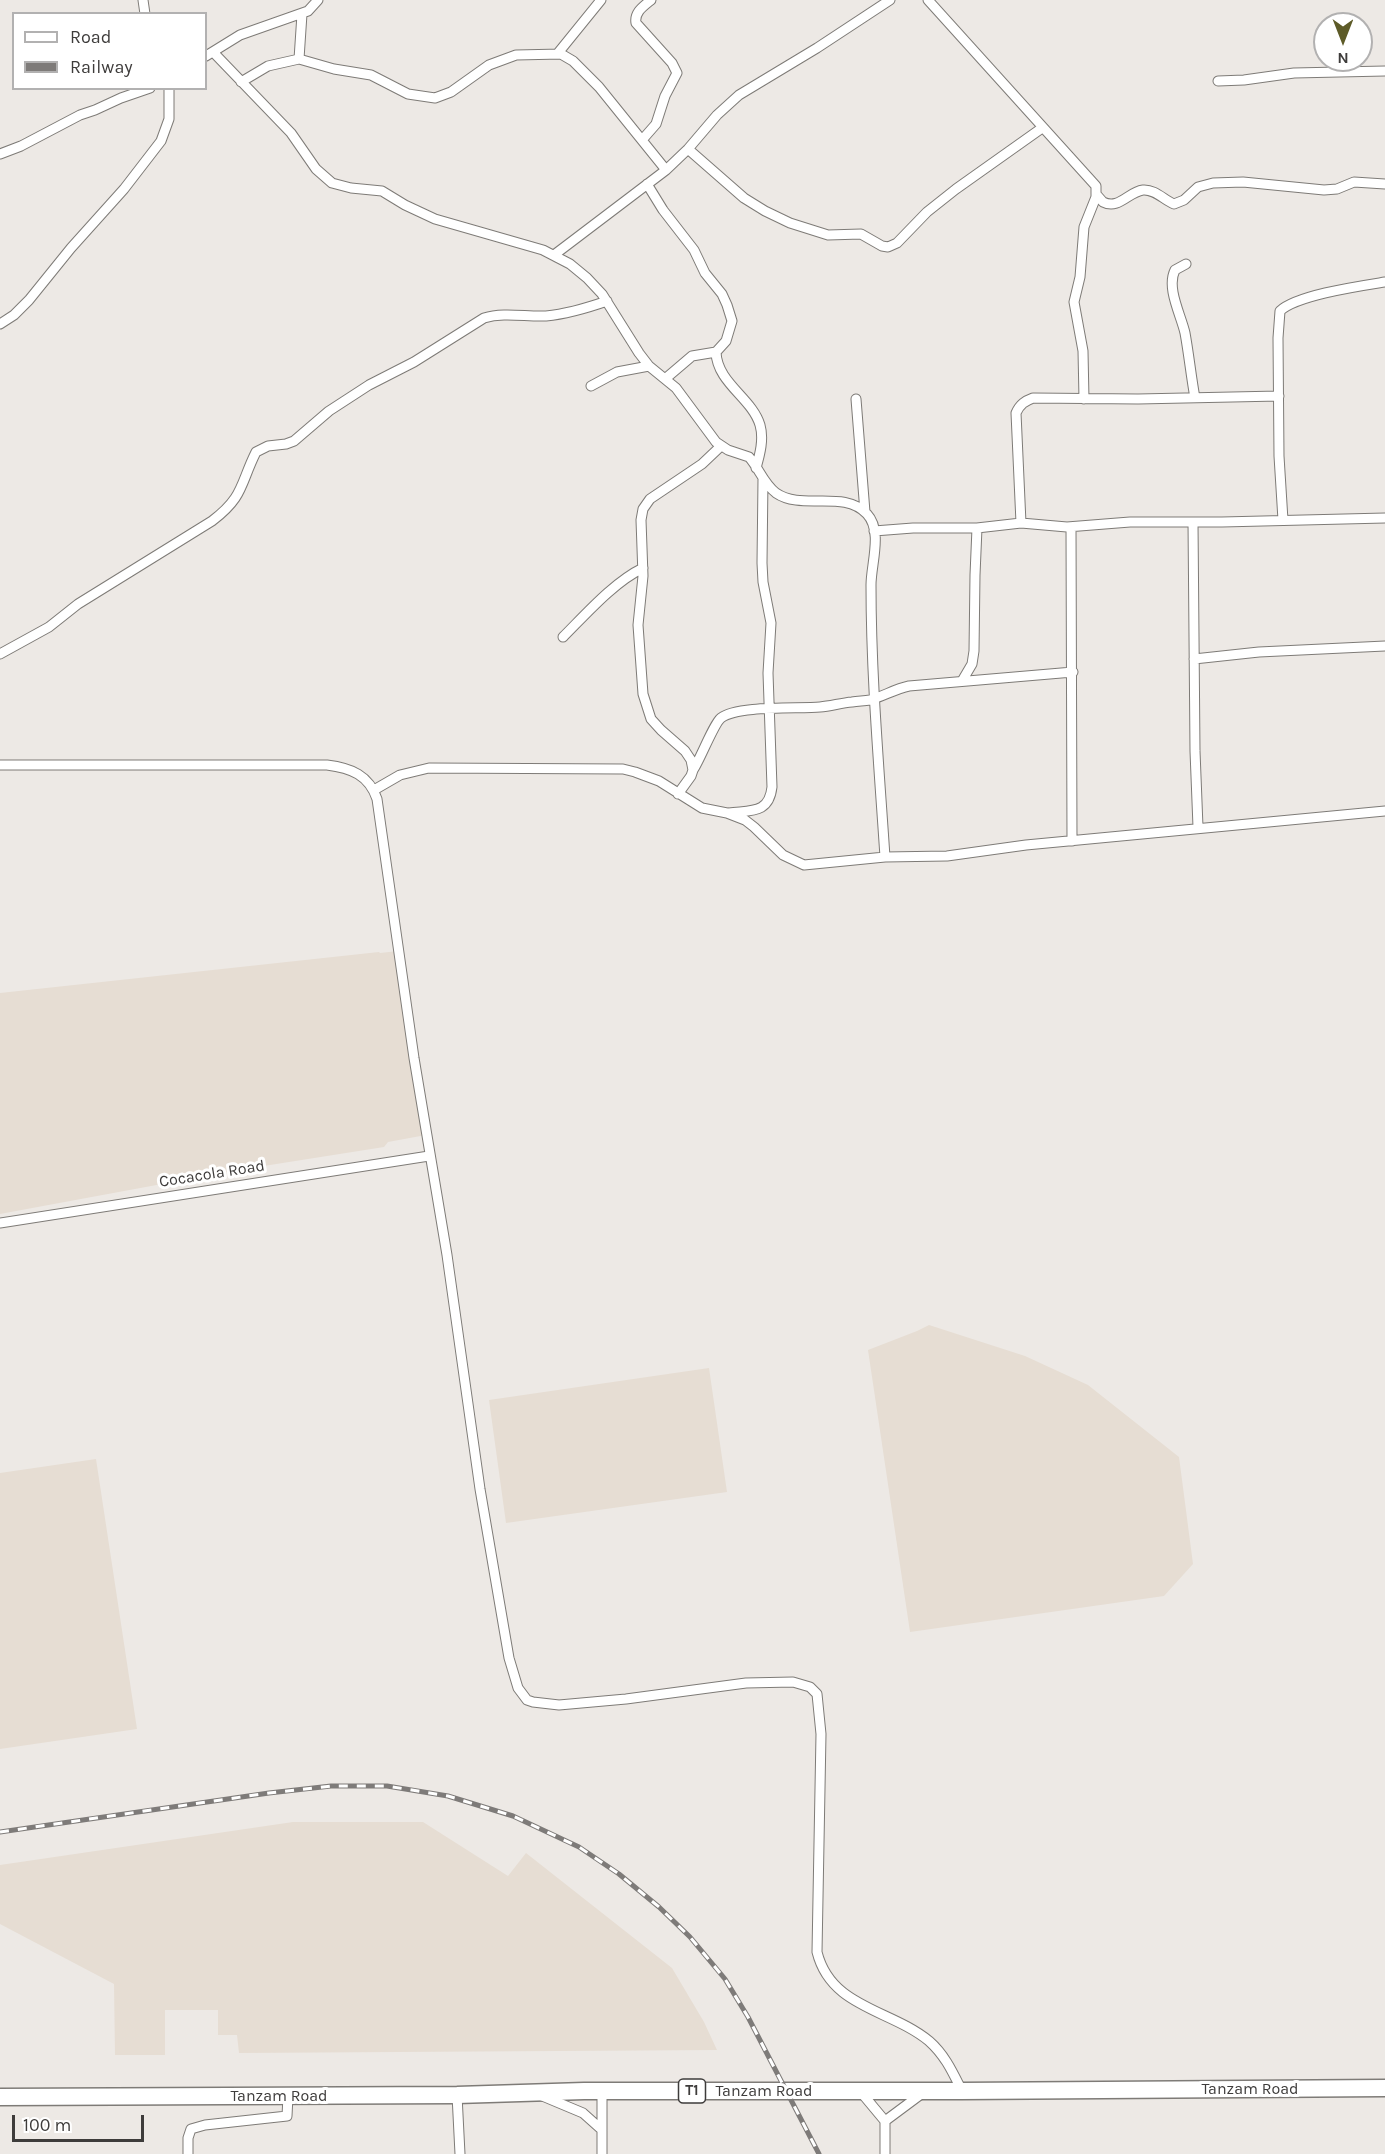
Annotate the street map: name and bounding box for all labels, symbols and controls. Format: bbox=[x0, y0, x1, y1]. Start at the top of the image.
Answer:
legend bbox=[12, 12, 207, 90]
north arrow bbox=[1313, 12, 1373, 72]
text: Road bbox=[70, 26, 111, 48]
text: N bbox=[1337, 49, 1349, 68]
text: Railway bbox=[70, 56, 133, 78]
street label: Cocacola Road bbox=[158, 1156, 266, 1192]
road number: T1 bbox=[678, 2079, 706, 2103]
street label: Tanzam Road bbox=[1201, 2079, 1299, 2099]
street label: Tanzam Road bbox=[715, 2081, 813, 2101]
street label: Tanzam Road bbox=[230, 2086, 328, 2106]
scale bar bbox=[15, 2103, 147, 2141]
text: 100 m bbox=[23, 2114, 71, 2136]

